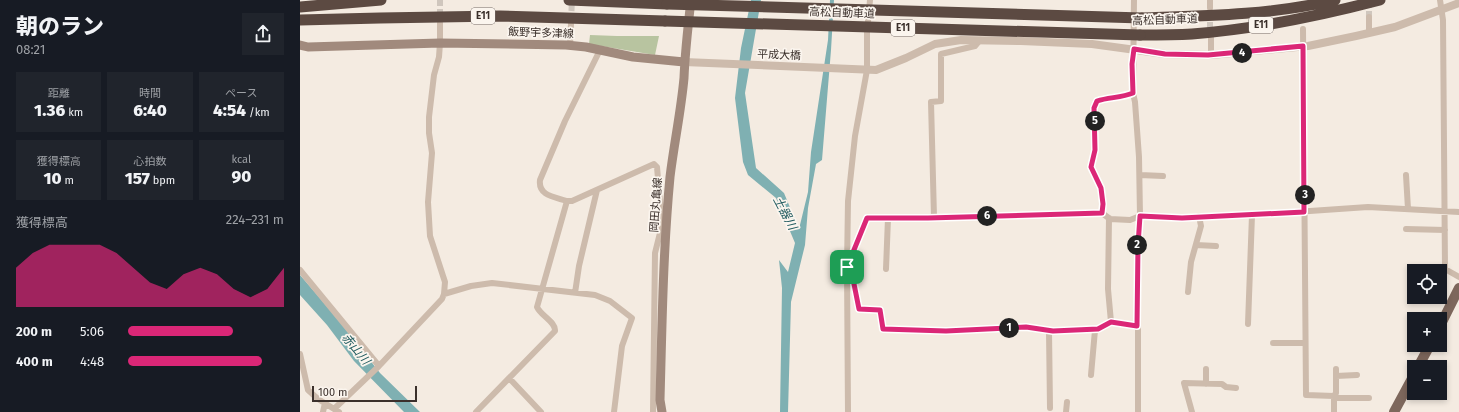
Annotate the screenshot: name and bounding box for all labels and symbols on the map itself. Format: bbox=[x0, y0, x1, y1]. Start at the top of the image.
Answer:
street label: 高松自動車道 bbox=[809, 5, 875, 21]
road number: E11 bbox=[471, 8, 495, 24]
street label: 高松自動車道 bbox=[1132, 12, 1198, 28]
road number: E11 bbox=[1249, 17, 1273, 33]
road number: E11 bbox=[891, 20, 915, 36]
street label: 飯野宇多津線 bbox=[508, 25, 574, 41]
pin: 4 bbox=[1232, 43, 1252, 63]
street label: 平成大橋 bbox=[757, 48, 801, 62]
pin: 5 bbox=[1085, 111, 1105, 131]
street label: 岡田丸亀線 bbox=[648, 177, 664, 233]
pin: 3 bbox=[1295, 185, 1315, 205]
water label: 土器川 bbox=[770, 194, 801, 234]
pin: 6 bbox=[977, 206, 997, 226]
pin: 2 bbox=[1127, 235, 1147, 255]
pin bbox=[830, 250, 864, 284]
pin: 1 bbox=[999, 318, 1019, 338]
water label: 赤山川 bbox=[339, 331, 374, 369]
scale bar bbox=[312, 384, 417, 403]

